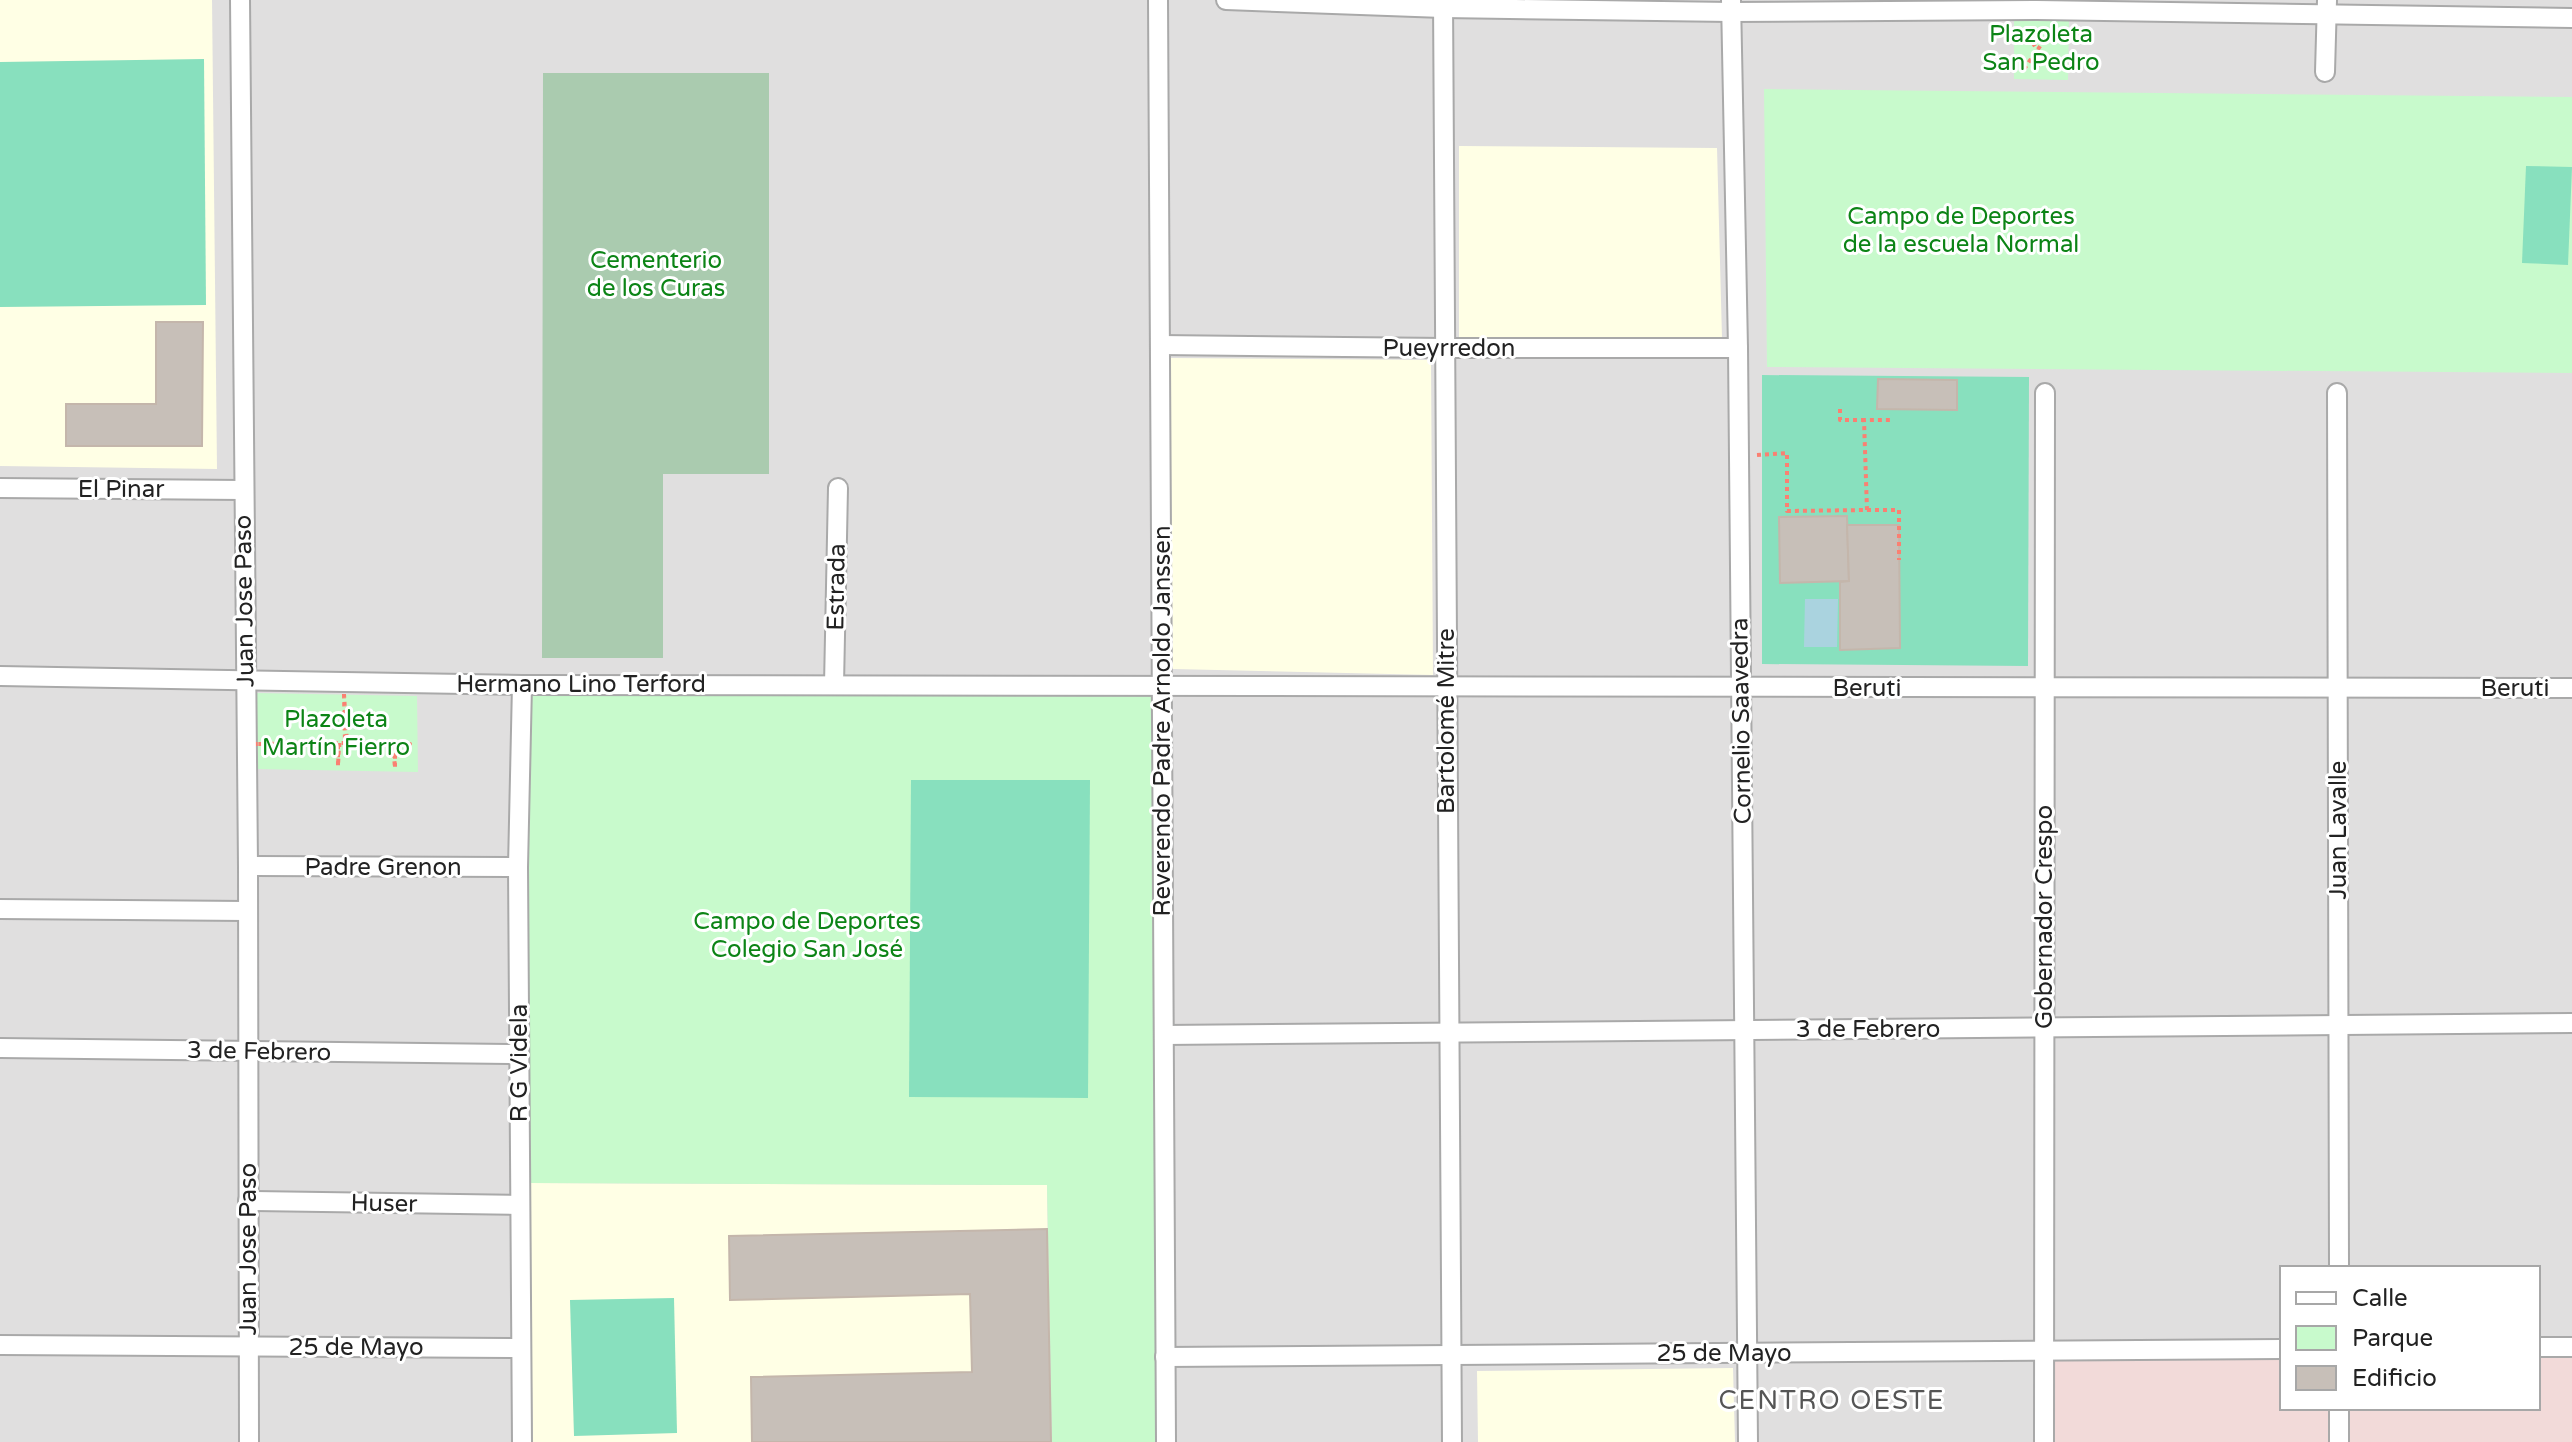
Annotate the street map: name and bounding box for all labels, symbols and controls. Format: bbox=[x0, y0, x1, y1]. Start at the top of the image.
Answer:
park label: Plazoleta San Pedro bbox=[1982, 20, 2100, 77]
park label: Campo de Deportes de la escuela Normal bbox=[1843, 202, 2079, 259]
park label: Cementerio de los Curas bbox=[587, 246, 725, 303]
street label: Pueyrredon bbox=[1383, 334, 1515, 363]
street label: El Pinar bbox=[78, 475, 165, 504]
street label: Juan Jose Paso bbox=[228, 515, 261, 687]
street label: Reverendo Padre Arnoldo Janssen bbox=[1148, 525, 1177, 917]
street label: Estrada bbox=[821, 543, 852, 631]
street label: Cornelio Saavedra bbox=[1725, 617, 1758, 825]
street label: Bartolomé Mitre bbox=[1432, 628, 1461, 814]
street label: Hermano Lino Terford bbox=[456, 670, 706, 699]
street label: Beruti bbox=[1832, 674, 1902, 703]
street label: Beruti bbox=[2480, 674, 2550, 703]
park label: Plazoleta Martín Fierro bbox=[262, 705, 410, 762]
street label: Juan Lavalle bbox=[2324, 761, 2353, 899]
street label: Gobernador Crespo bbox=[2030, 805, 2059, 1029]
street label: Padre Grenon bbox=[304, 853, 462, 882]
park label: Campo de Deportes Colegio San José bbox=[693, 907, 921, 964]
street label: R G Videla bbox=[505, 1004, 534, 1122]
street label: 3 de Febrero bbox=[1796, 1015, 1940, 1044]
street label: 3 de Febrero bbox=[187, 1036, 331, 1067]
street label: Juan Jose Paso bbox=[234, 1163, 263, 1335]
street label: Huser bbox=[350, 1188, 418, 1219]
legend bbox=[2280, 1266, 2540, 1410]
text: Calle bbox=[2352, 1284, 2408, 1313]
text: Parque bbox=[2352, 1324, 2433, 1353]
street label: 25 de Mayo bbox=[288, 1333, 424, 1362]
street label: 25 de Mayo bbox=[1656, 1339, 1792, 1368]
text: Edificio bbox=[2352, 1364, 2437, 1393]
district label: CENTRO OESTE bbox=[1719, 1385, 1945, 1416]

